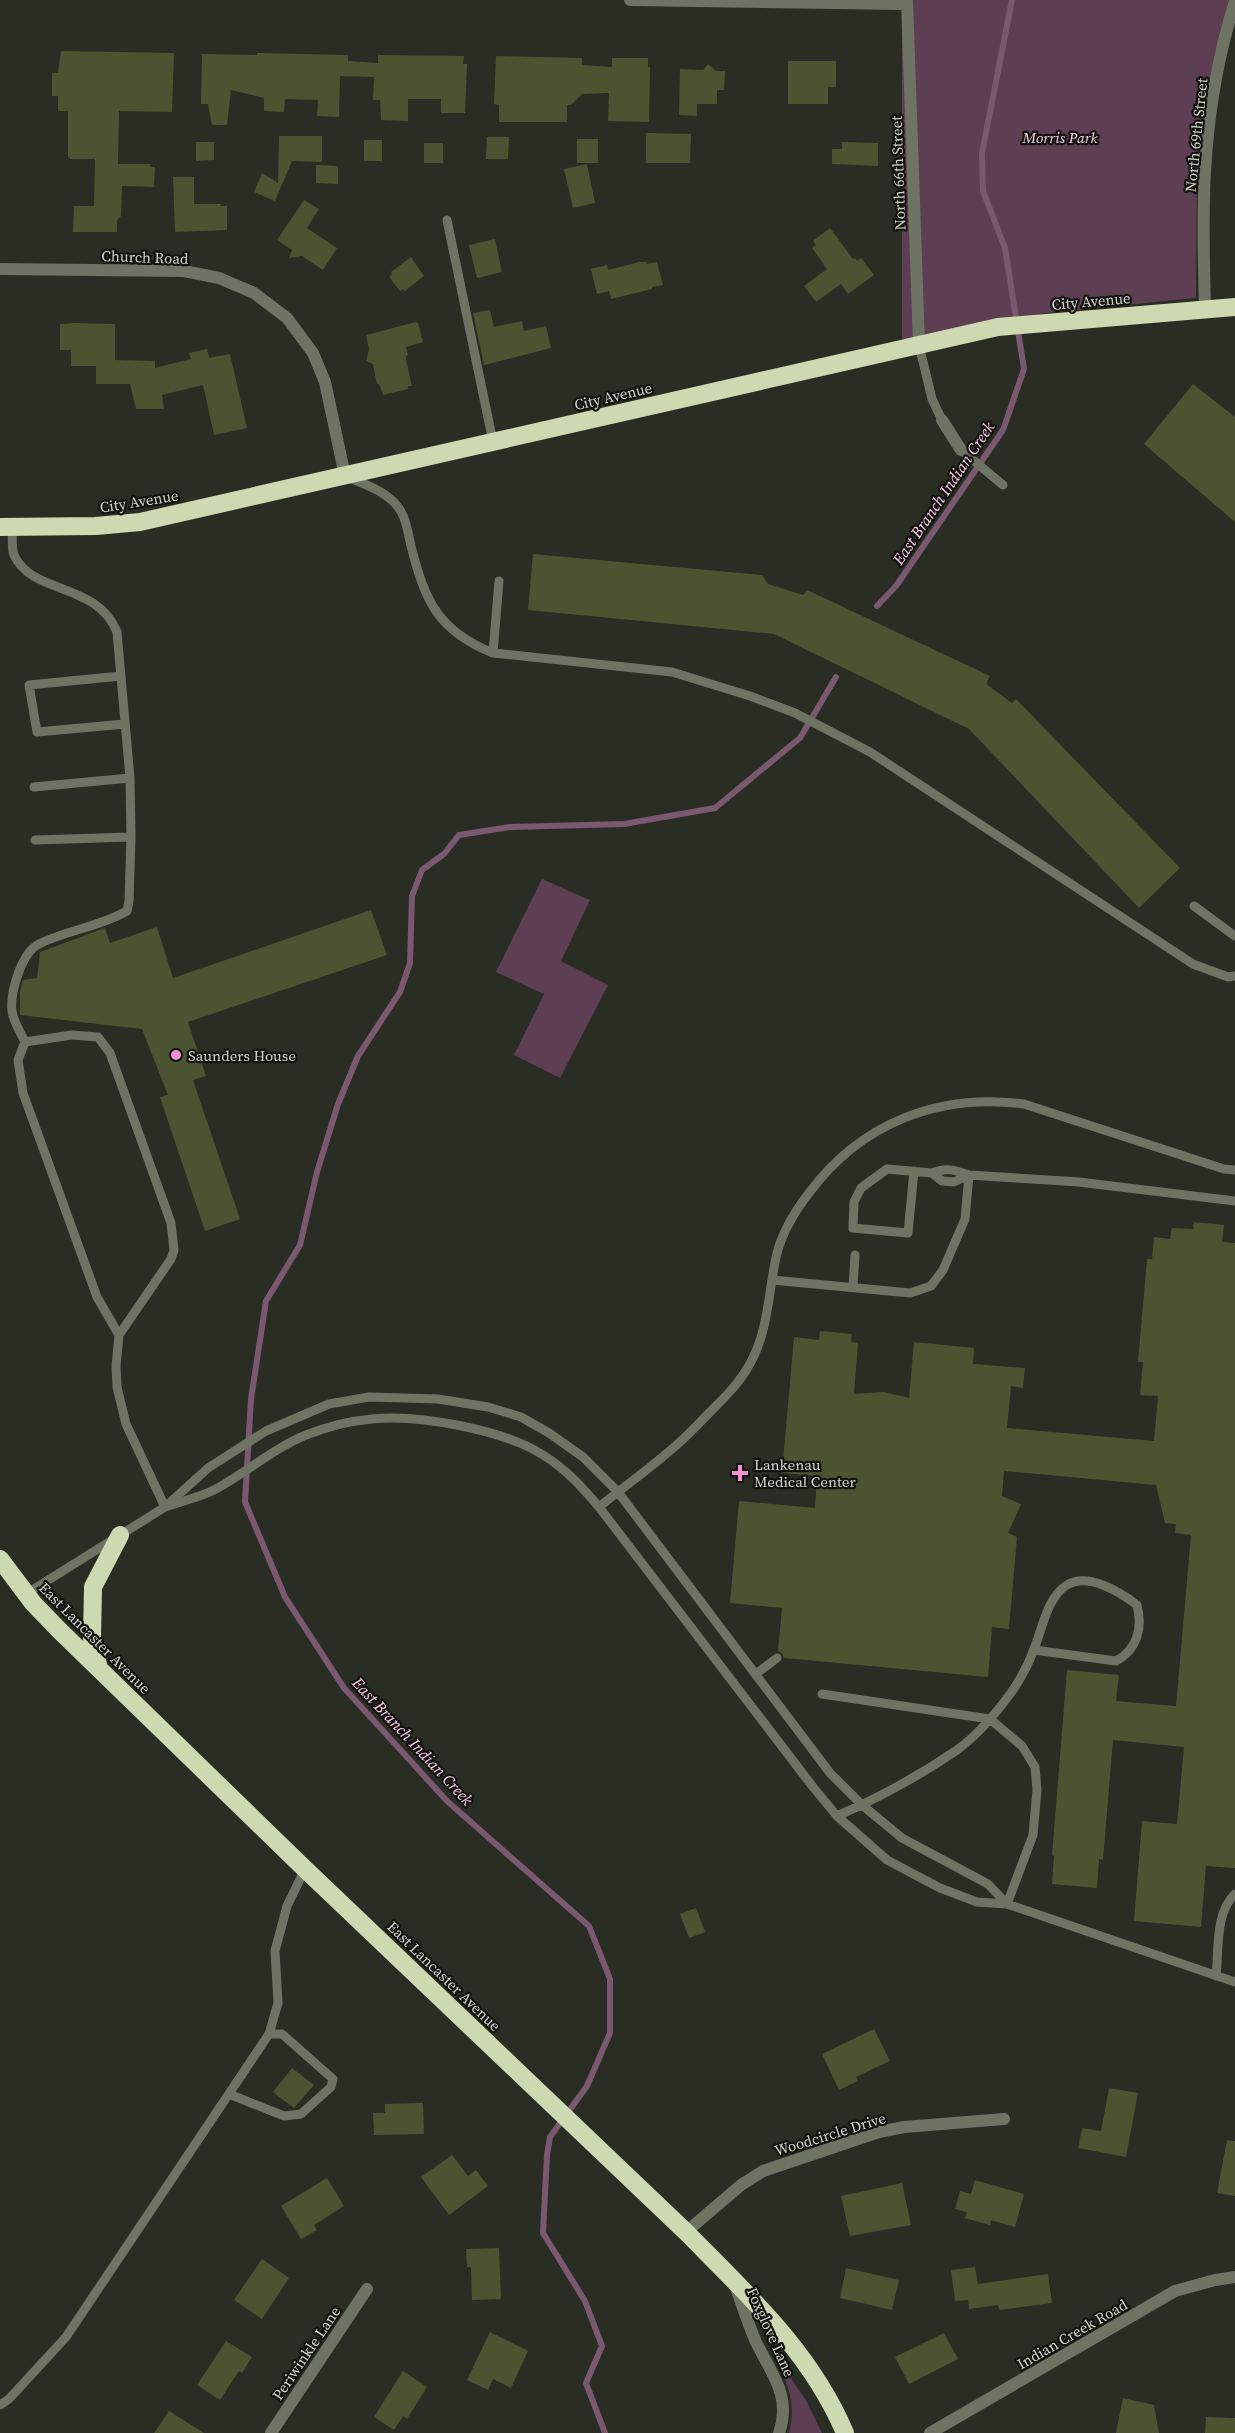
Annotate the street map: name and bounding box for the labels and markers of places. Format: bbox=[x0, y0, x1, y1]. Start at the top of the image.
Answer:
place label: Saunders House bbox=[188, 1045, 296, 1066]
marker: Saunders House bbox=[169, 1048, 183, 1062]
place label: Lankenau Medical Center bbox=[754, 1454, 856, 1492]
marker: Lankenau Medical Center bbox=[731, 1464, 749, 1482]

